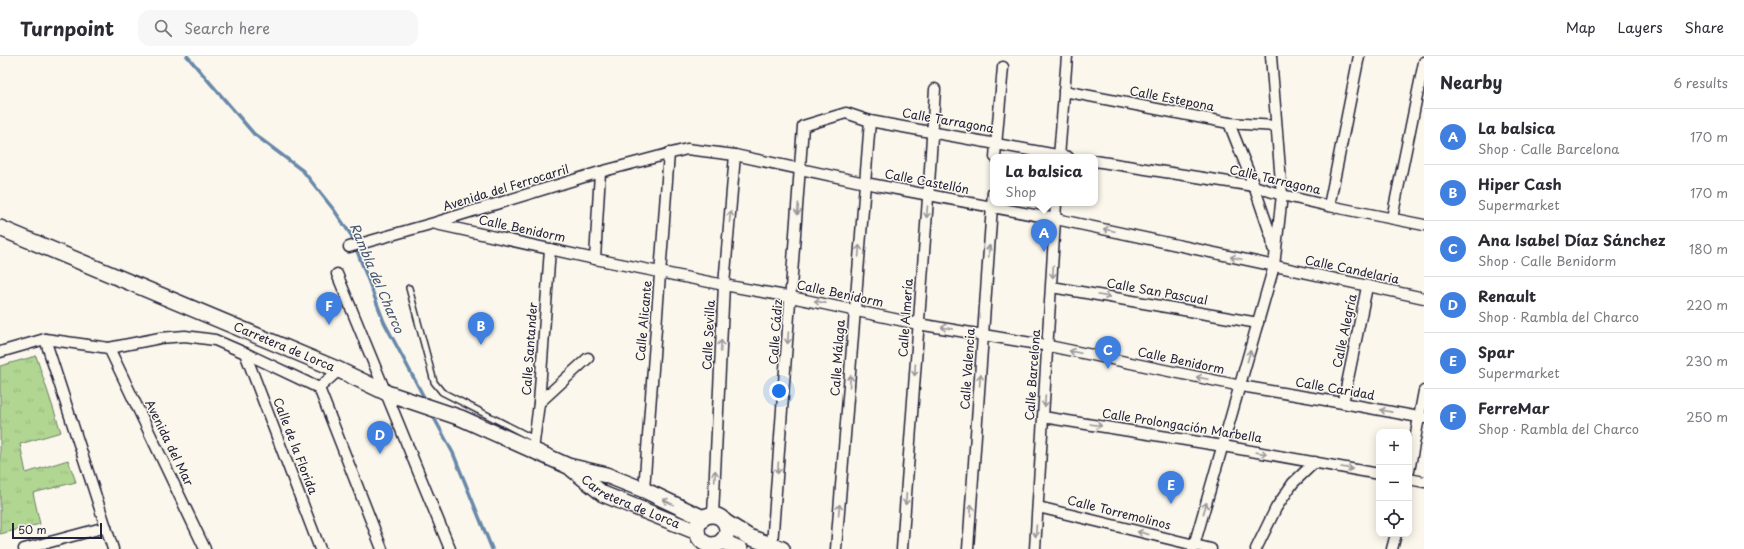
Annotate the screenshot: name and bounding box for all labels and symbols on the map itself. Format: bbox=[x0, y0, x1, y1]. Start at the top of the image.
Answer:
street label: Calle Estepona bbox=[1128, 81, 1217, 115]
street label: Calle Tarragona bbox=[901, 103, 996, 137]
street label: Avenida del Ferrocarril bbox=[440, 159, 571, 215]
street label: Calle Tarragona bbox=[1228, 160, 1323, 198]
street label: Calle Castellón bbox=[883, 164, 971, 198]
one-way arrow bbox=[794, 202, 801, 215]
one-way arrow bbox=[924, 205, 931, 218]
street label: Calle Benidorm bbox=[477, 210, 567, 246]
one-way arrow bbox=[726, 211, 733, 224]
pin: A bbox=[1031, 219, 1057, 252]
water label: Rambla del Charco bbox=[346, 220, 410, 336]
one-way arrow bbox=[1103, 226, 1116, 234]
one-way arrow bbox=[856, 245, 863, 258]
one-way arrow bbox=[985, 245, 992, 258]
street label: Calle Candelaria bbox=[1303, 250, 1402, 288]
one-way arrow bbox=[1230, 253, 1243, 261]
one-way arrow bbox=[1049, 265, 1057, 278]
street label: Calle San Pascual bbox=[1105, 273, 1209, 309]
street label: Calle Benidorm bbox=[795, 275, 885, 311]
street label: Calle Almería bbox=[893, 278, 917, 358]
street label: Calle Alicante bbox=[631, 279, 656, 362]
pin: F bbox=[316, 292, 342, 325]
one-way arrow bbox=[1097, 292, 1110, 300]
street label: Calle Alegría bbox=[1327, 292, 1361, 369]
one-way arrow bbox=[814, 298, 827, 306]
street label: Calle Sevilla bbox=[697, 299, 719, 370]
street label: Calle Cádiz bbox=[764, 299, 786, 365]
street label: Calle Santander bbox=[517, 301, 541, 396]
pin: B bbox=[468, 312, 494, 345]
street label: Carretera de Lorca bbox=[231, 317, 338, 375]
street label: Calle Málaga bbox=[825, 319, 849, 397]
one-way arrow bbox=[941, 324, 954, 332]
street label: Calle Valencia bbox=[955, 327, 979, 410]
street label: Calle Barcelona bbox=[1020, 328, 1044, 421]
one-way arrow bbox=[785, 331, 792, 344]
pin: C bbox=[1095, 336, 1121, 369]
one-way arrow bbox=[718, 340, 725, 353]
street label: Calle Benidorm bbox=[1136, 342, 1226, 378]
one-way arrow bbox=[1069, 347, 1082, 355]
one-way arrow bbox=[1246, 350, 1253, 363]
one-way arrow bbox=[912, 363, 919, 376]
street label: Calle Caridad bbox=[1294, 372, 1377, 404]
one-way arrow bbox=[976, 374, 983, 387]
one-way arrow bbox=[1196, 374, 1209, 382]
one-way arrow bbox=[846, 375, 853, 388]
your location bbox=[769, 381, 789, 401]
one-way arrow bbox=[1041, 394, 1048, 407]
street label: Calle de la Florida bbox=[269, 395, 323, 497]
street label: Avenida del Mar bbox=[141, 396, 199, 489]
street label: Calle Prolongación Marbella bbox=[1101, 403, 1264, 447]
one-way arrow bbox=[1380, 406, 1393, 414]
pin: D bbox=[367, 421, 393, 454]
one-way arrow bbox=[1089, 421, 1102, 429]
one-way arrow bbox=[1255, 449, 1268, 457]
one-way arrow bbox=[775, 461, 782, 474]
one-way arrow bbox=[1340, 464, 1353, 472]
street label: Carretera de Lorca bbox=[578, 470, 683, 532]
one-way arrow bbox=[711, 470, 719, 483]
pin: E bbox=[1158, 471, 1184, 504]
street label: Calle Torremolinos bbox=[1066, 490, 1173, 534]
one-way arrow bbox=[902, 492, 909, 505]
one-way arrow bbox=[662, 498, 674, 505]
one-way arrow bbox=[1202, 501, 1209, 514]
one-way arrow bbox=[836, 504, 843, 517]
one-way arrow bbox=[967, 504, 974, 517]
scale bar bbox=[12, 521, 102, 540]
one-way arrow bbox=[1032, 524, 1039, 537]
one-way arrow bbox=[1137, 528, 1150, 536]

